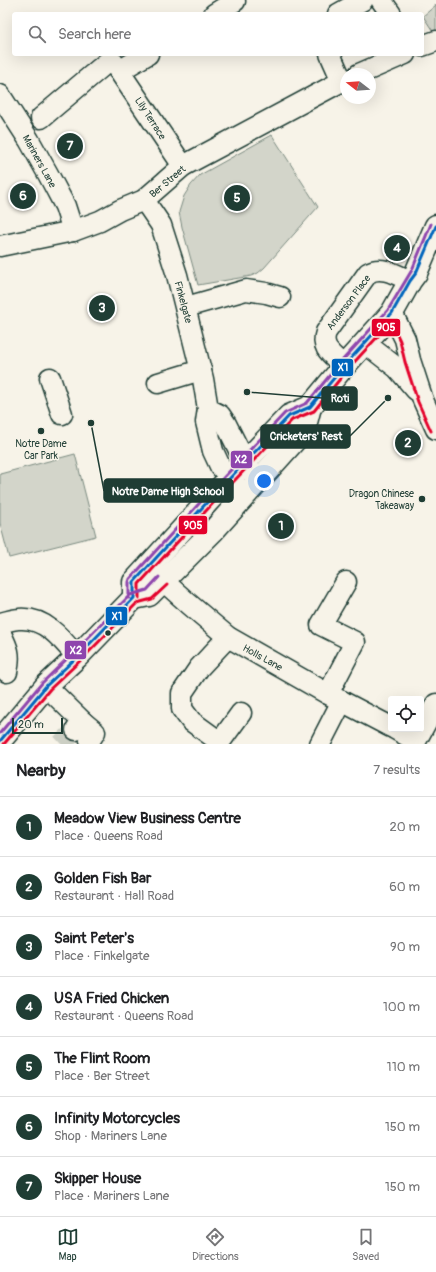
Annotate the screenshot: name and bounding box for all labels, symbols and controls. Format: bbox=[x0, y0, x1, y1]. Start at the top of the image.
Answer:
search box bbox=[12, 12, 424, 56]
icon: search bbox=[26, 23, 48, 45]
text: Search here bbox=[58, 25, 131, 44]
north arrow bbox=[340, 68, 376, 104]
street label: Lily Terrace bbox=[132, 95, 168, 142]
pin: 7 bbox=[57, 131, 83, 161]
street label: Mariners Lane bbox=[20, 133, 59, 190]
street label: Ber Street bbox=[147, 163, 189, 200]
pin: 6 bbox=[10, 181, 36, 211]
pin: 5 bbox=[224, 183, 250, 213]
pin: 4 bbox=[384, 233, 410, 263]
street label: Anderson Place bbox=[324, 273, 373, 332]
street label: Finkelgate bbox=[172, 280, 194, 325]
pin: 3 bbox=[89, 293, 115, 323]
line badge: 905 bbox=[371, 318, 401, 337]
text: 905 bbox=[376, 321, 396, 334]
line badge: X1 bbox=[331, 358, 354, 377]
text: X1 bbox=[338, 361, 348, 374]
callout: Roti bbox=[322, 387, 357, 410]
text: Roti bbox=[331, 392, 349, 405]
callout: Cricketers' Rest bbox=[261, 425, 350, 448]
marker: Notre Dame Car Park bbox=[36, 426, 46, 436]
pin: 2 bbox=[395, 428, 421, 458]
text: Cricketers' Rest bbox=[270, 430, 343, 443]
place label: Notre Dame Car Park bbox=[15, 438, 67, 462]
line badge: X2 bbox=[230, 450, 253, 469]
text: X2 bbox=[235, 453, 247, 466]
your location bbox=[254, 471, 274, 491]
callout: Notre Dame High School bbox=[104, 479, 233, 502]
text: Notre Dame High School bbox=[112, 485, 225, 498]
place label: Dragon Chinese Takeaway bbox=[349, 488, 415, 512]
marker: Dragon Chinese Takeaway bbox=[417, 494, 427, 504]
pin: 1 bbox=[268, 511, 294, 541]
line badge: 905 bbox=[178, 515, 208, 535]
text: 905 bbox=[183, 519, 203, 532]
line badge: X1 bbox=[105, 606, 128, 626]
text: X1 bbox=[112, 610, 122, 623]
unlabelled marker bbox=[103, 628, 113, 638]
line badge: X2 bbox=[64, 640, 87, 660]
street label: Holls Lane bbox=[241, 642, 285, 674]
text: X2 bbox=[70, 644, 82, 657]
map controls bbox=[388, 696, 424, 732]
button: locate bbox=[388, 696, 424, 732]
scale bar bbox=[12, 716, 63, 735]
text: 20 m bbox=[18, 718, 44, 731]
text: Nearby bbox=[16, 760, 65, 781]
text: 7 results bbox=[373, 762, 420, 778]
text: Meadow View Business Centre bbox=[54, 809, 241, 828]
text: 1 bbox=[26, 819, 32, 835]
text: 20 m bbox=[389, 819, 420, 835]
text: Place · Queens Road bbox=[54, 828, 163, 844]
text: Golden Fish Bar bbox=[54, 869, 151, 888]
text: 2 bbox=[25, 879, 33, 895]
text: 60 m bbox=[389, 879, 420, 895]
text: Restaurant · Hall Road bbox=[54, 888, 174, 904]
text: Saint Peter's bbox=[54, 929, 134, 948]
text: 3 bbox=[25, 939, 33, 955]
text: 90 m bbox=[390, 939, 420, 955]
text: Place · Finkelgate bbox=[54, 948, 149, 964]
text: USA Fried Chicken bbox=[54, 989, 169, 1008]
text: 4 bbox=[25, 999, 33, 1015]
text: 100 m bbox=[383, 999, 420, 1015]
text: Restaurant · Queens Road bbox=[54, 1008, 194, 1024]
text: The Flint Room bbox=[54, 1049, 150, 1068]
text: 5 bbox=[25, 1059, 33, 1075]
text: 110 m bbox=[387, 1059, 420, 1075]
text: Place · Ber Street bbox=[54, 1068, 150, 1084]
text: Infinity Motorcycles bbox=[54, 1109, 180, 1128]
text: 6 bbox=[25, 1119, 33, 1135]
text: 150 m bbox=[385, 1119, 420, 1135]
text: Shop · Mariners Lane bbox=[54, 1128, 167, 1144]
text: Skipper House bbox=[54, 1169, 141, 1188]
text: 7 bbox=[26, 1179, 32, 1195]
text: 150 m bbox=[385, 1179, 420, 1195]
text: Place · Mariners Lane bbox=[54, 1188, 169, 1204]
tab: Map bbox=[57, 1226, 79, 1263]
tab: Directions bbox=[192, 1226, 239, 1263]
tab: Saved bbox=[352, 1226, 379, 1263]

